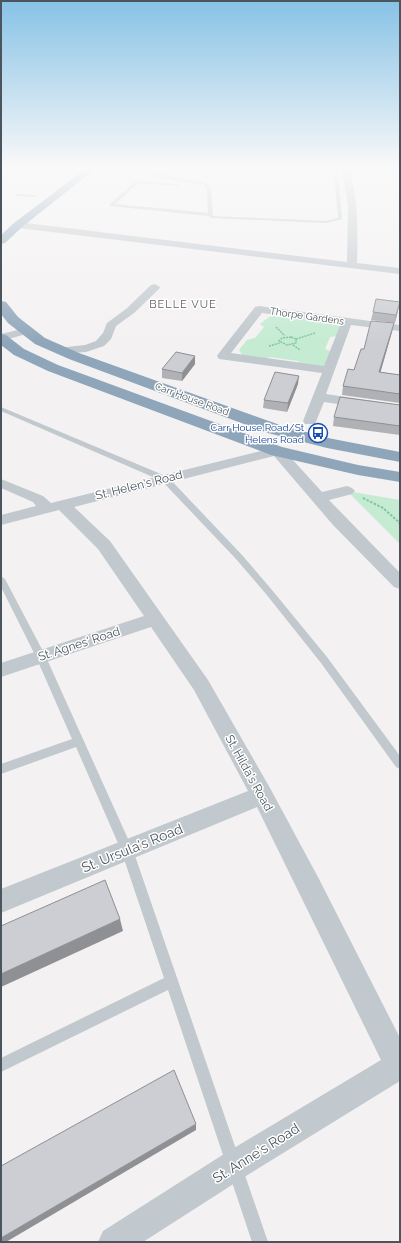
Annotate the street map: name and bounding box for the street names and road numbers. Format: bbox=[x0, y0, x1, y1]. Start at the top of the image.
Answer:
street label: Thorpe Gardens bbox=[269, 305, 345, 327]
street label: Carr House Road bbox=[153, 380, 231, 418]
street label: St. Helen's Road bbox=[94, 467, 184, 503]
street label: St. Agnes' Road bbox=[36, 624, 122, 664]
street label: St. Hilda's Road bbox=[222, 732, 276, 814]
street label: St. Ursula's Road bbox=[79, 820, 185, 876]
street label: St. Anne's Road bbox=[210, 1120, 302, 1186]

